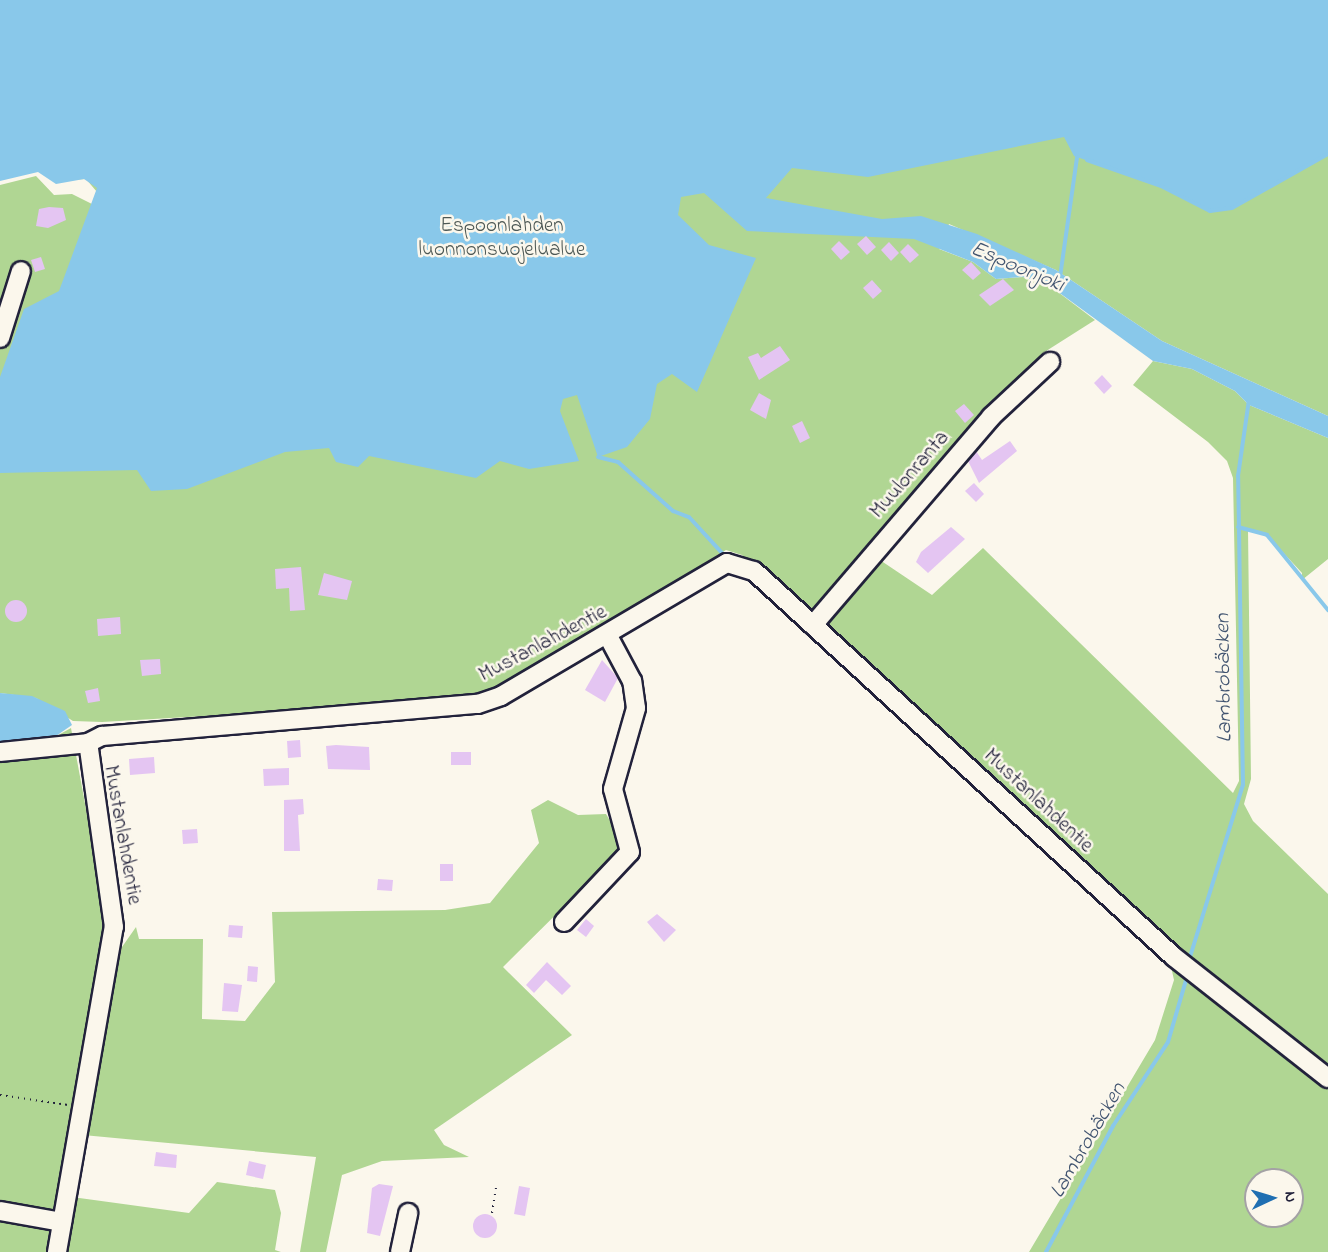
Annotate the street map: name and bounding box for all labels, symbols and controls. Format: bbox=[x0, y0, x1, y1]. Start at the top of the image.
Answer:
park label: Espoonlahden luonnonsuojelualue bbox=[419, 213, 585, 263]
water label: Espoonjoki bbox=[966, 237, 1068, 299]
street label: Muulonranta bbox=[865, 426, 955, 524]
street label: Mustanlahdentie bbox=[475, 600, 611, 688]
water label: Lambrobäcken bbox=[1211, 613, 1239, 743]
street label: Mustanlahdentie bbox=[978, 744, 1098, 858]
street label: Mustanlahdentie bbox=[97, 763, 147, 907]
water label: Lambrobäcken bbox=[1045, 1078, 1133, 1204]
north arrow bbox=[1244, 1168, 1304, 1228]
text: N bbox=[1278, 1191, 1302, 1203]

